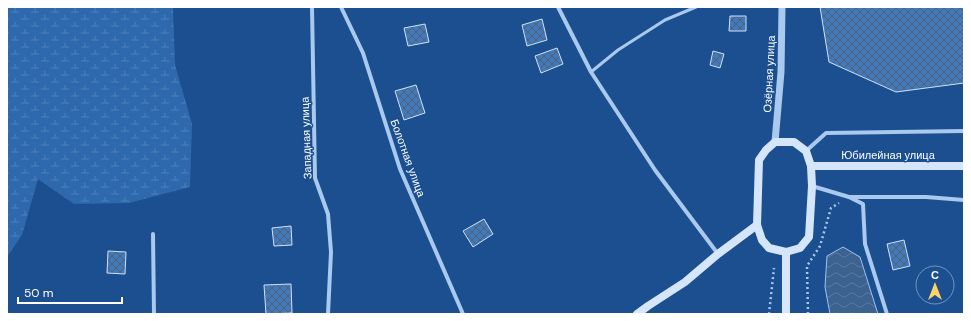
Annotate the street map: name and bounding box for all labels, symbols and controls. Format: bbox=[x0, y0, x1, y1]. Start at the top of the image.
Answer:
street label: Озёрная улица bbox=[760, 34, 778, 113]
street label: Западная улица bbox=[298, 96, 314, 180]
street label: Болотная улица bbox=[387, 117, 429, 200]
street label: Юбилейная улица bbox=[841, 148, 936, 162]
north arrow bbox=[915, 265, 955, 305]
text: С bbox=[931, 268, 939, 282]
scale bar bbox=[18, 279, 122, 305]
text: 50 m bbox=[24, 285, 53, 301]

